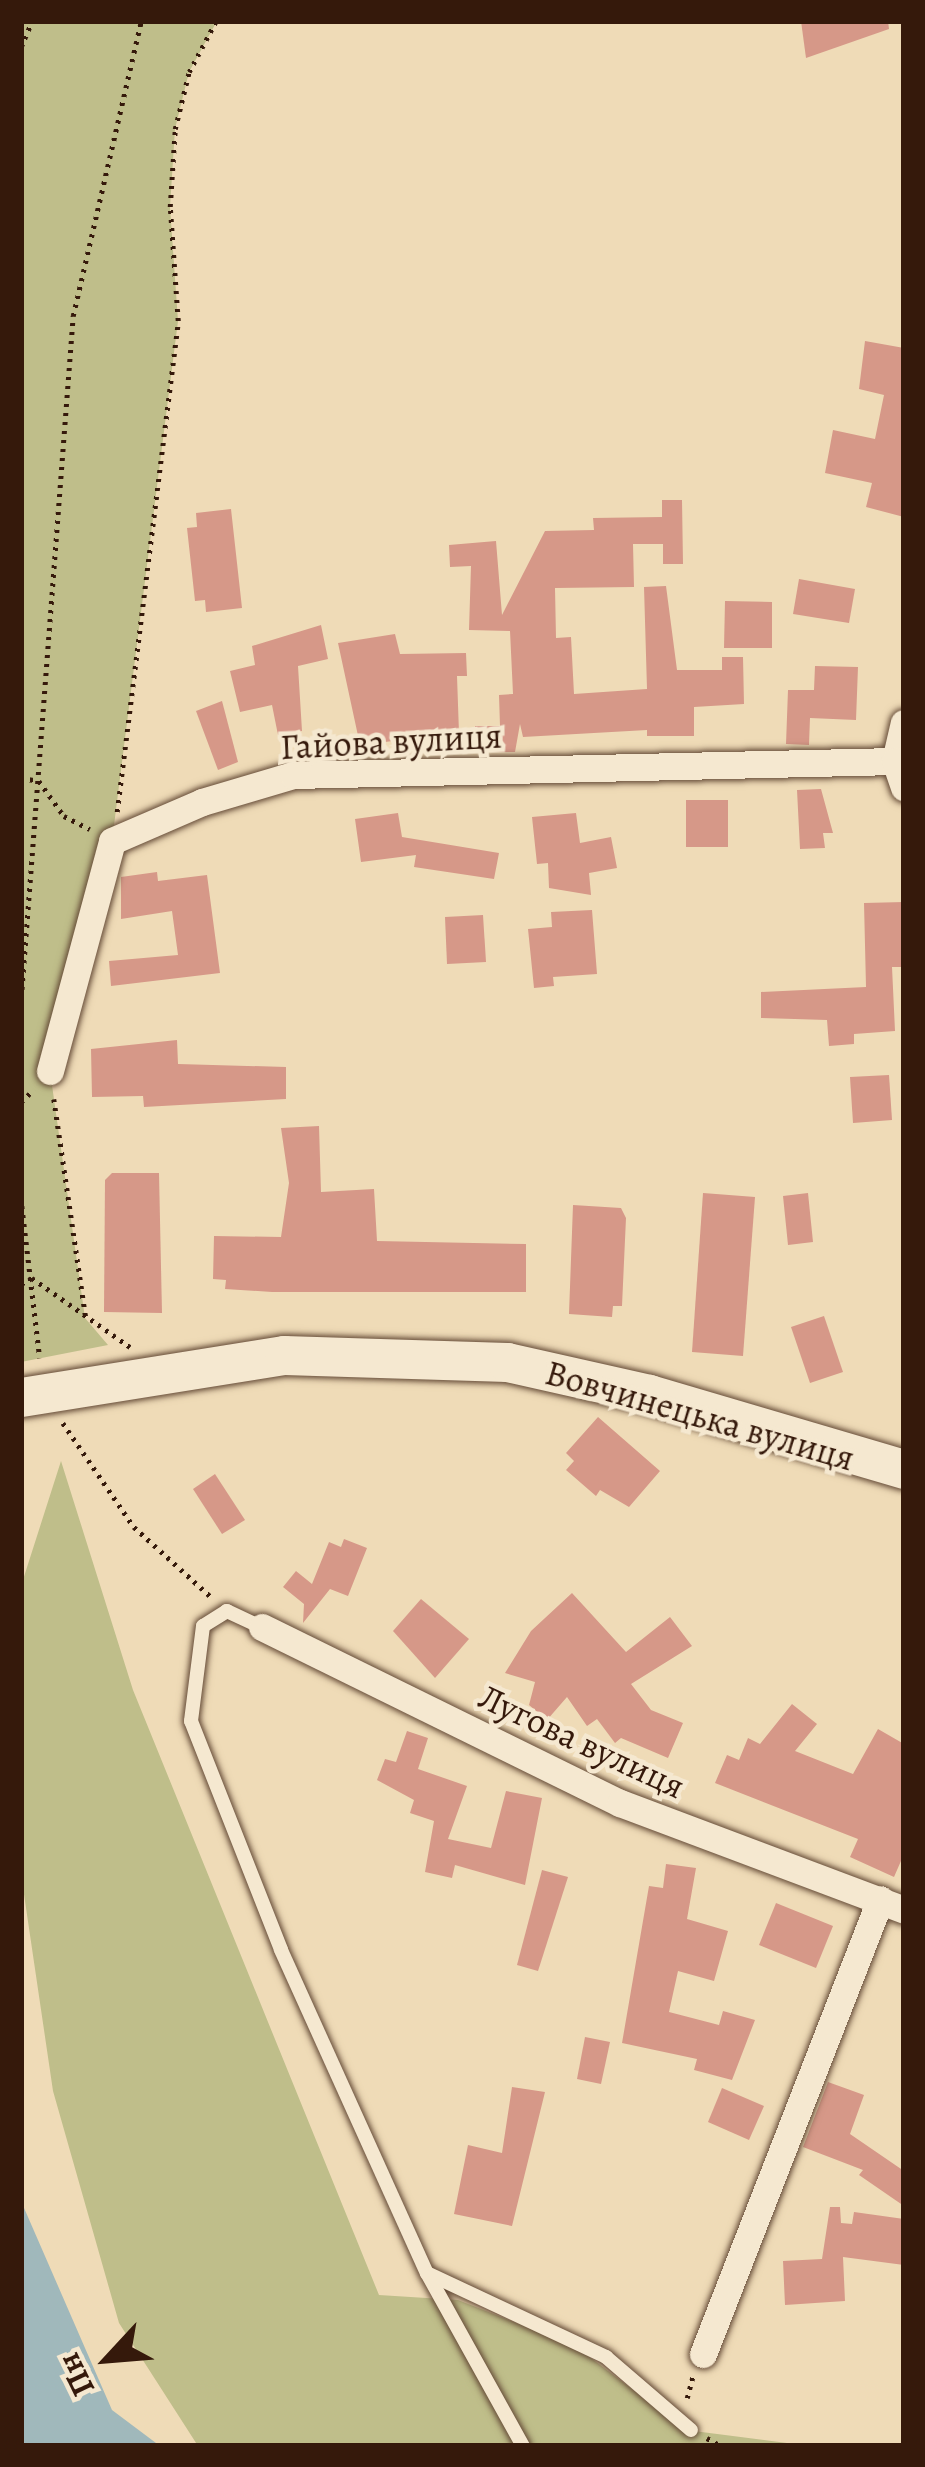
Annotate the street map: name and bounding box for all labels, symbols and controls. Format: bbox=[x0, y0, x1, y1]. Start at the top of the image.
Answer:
street label: Гайова вулиця bbox=[279, 714, 503, 768]
street label: Вовчинецька вулиця bbox=[541, 1350, 859, 1480]
street label: Лугова вулиця bbox=[472, 1674, 692, 1808]
north arrow bbox=[48, 2299, 168, 2419]
text: Пн bbox=[46, 2346, 105, 2404]

